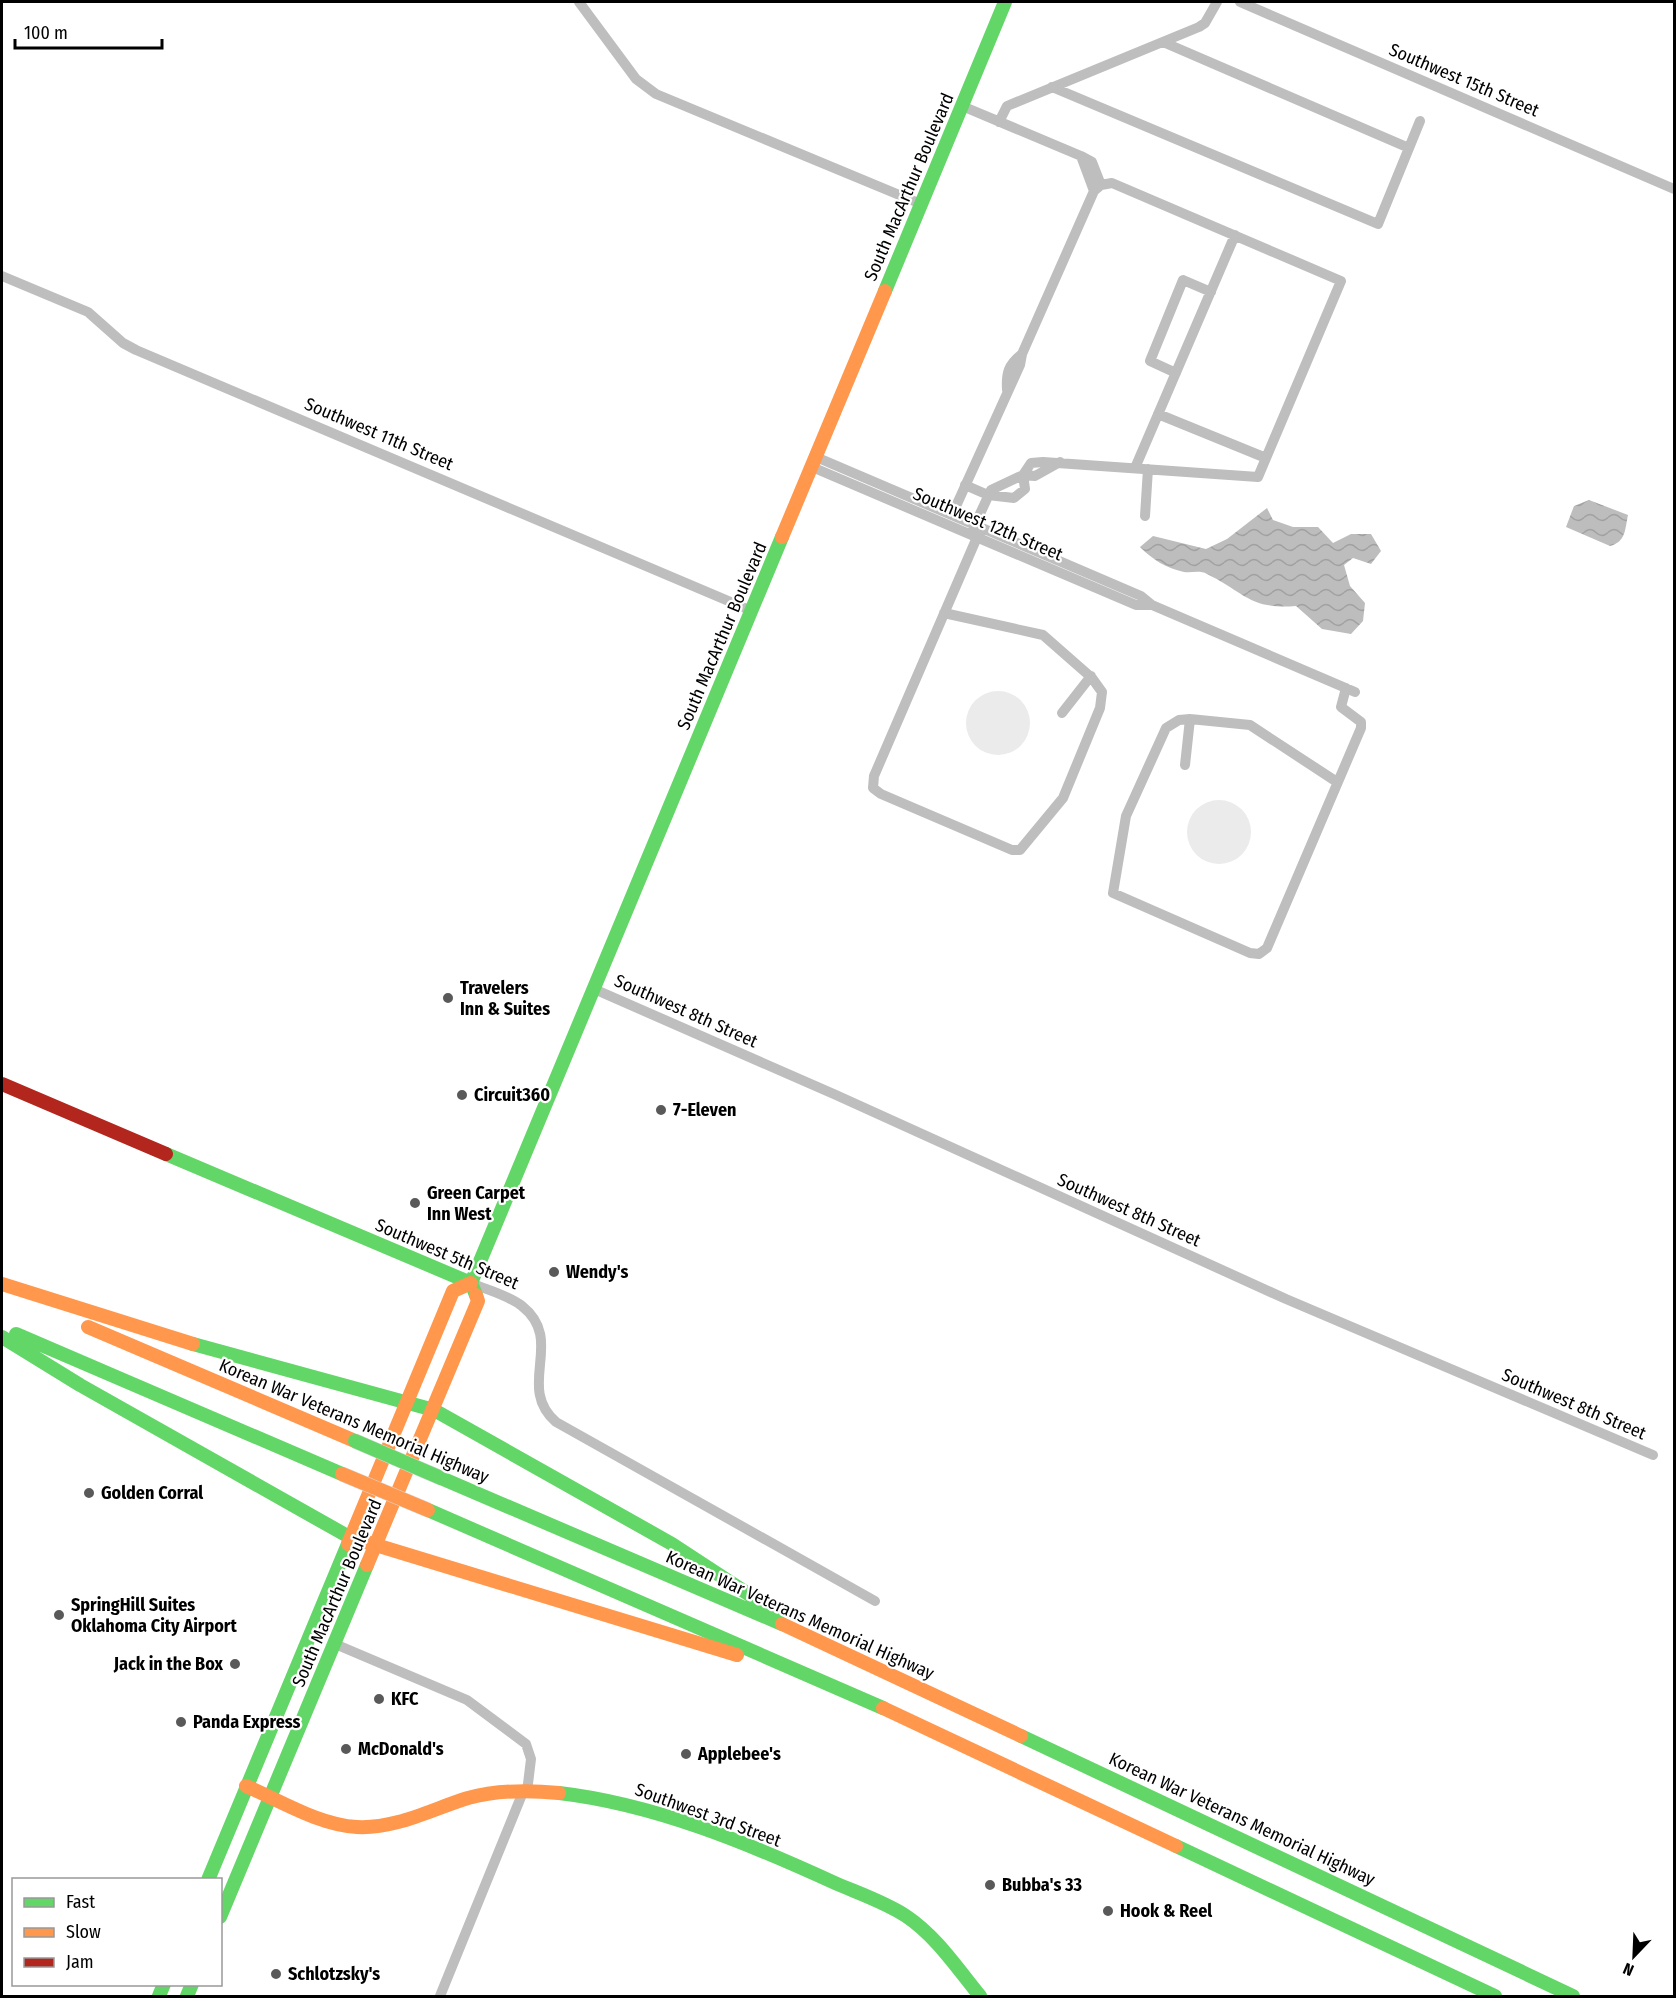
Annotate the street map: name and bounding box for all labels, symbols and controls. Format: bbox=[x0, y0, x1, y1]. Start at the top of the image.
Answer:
scale bar bbox=[15, 12, 162, 50]
text: 100 m bbox=[24, 22, 68, 44]
street label: Southwest 15th Street bbox=[1386, 38, 1542, 122]
street label: South MacArthur Boulevard bbox=[859, 90, 959, 284]
street label: Southwest 11th Street bbox=[301, 393, 457, 475]
street label: Southwest 12th Street bbox=[910, 483, 1066, 566]
street label: South MacArthur Boulevard bbox=[672, 539, 772, 733]
street label: Southwest 8th Street bbox=[611, 970, 761, 1053]
place label: Travelers Inn & Suites bbox=[460, 977, 550, 1020]
marker: Travelers Inn & Suites bbox=[441, 991, 455, 1005]
place label: Circuit360 bbox=[474, 1084, 550, 1106]
marker: Circuit360 bbox=[455, 1088, 469, 1102]
place label: 7-Eleven bbox=[673, 1099, 736, 1121]
marker: 7-Eleven bbox=[654, 1103, 668, 1117]
street label: Southwest 8th Street bbox=[1054, 1169, 1204, 1252]
place label: Green Carpet Inn West bbox=[427, 1182, 526, 1225]
marker: Green Carpet Inn West bbox=[408, 1196, 422, 1210]
street label: Southwest 5th Street bbox=[372, 1214, 522, 1294]
place label: Wendy's bbox=[566, 1261, 629, 1283]
marker: Wendy's bbox=[547, 1265, 561, 1279]
street label: Korean War Veterans Memorial Highway bbox=[216, 1354, 492, 1488]
street label: Southwest 8th Street bbox=[1499, 1364, 1650, 1444]
place label: Golden Corral bbox=[101, 1482, 203, 1504]
marker: Golden Corral bbox=[82, 1486, 96, 1500]
street label: South MacArthur Boulevard bbox=[287, 1496, 387, 1690]
street label: Korean War Veterans Memorial Highway bbox=[663, 1546, 937, 1684]
place label: SpringHill Suites Oklahoma City Airport bbox=[71, 1594, 237, 1637]
marker: SpringHill Suites Oklahoma City Airport bbox=[52, 1608, 66, 1622]
place label: Jack in the Box bbox=[113, 1653, 224, 1675]
marker: Jack in the Box bbox=[228, 1657, 242, 1671]
place label: KFC bbox=[391, 1688, 419, 1710]
marker: KFC bbox=[372, 1692, 386, 1706]
place label: Panda Express bbox=[193, 1711, 301, 1733]
marker: Panda Express bbox=[174, 1715, 188, 1729]
place label: McDonald's bbox=[358, 1738, 444, 1760]
marker: McDonald's bbox=[339, 1742, 353, 1756]
place label: Applebee's bbox=[697, 1743, 781, 1765]
marker: Applebee's bbox=[679, 1747, 693, 1761]
street label: Korean War Veterans Memorial Highway bbox=[1105, 1748, 1379, 1890]
street label: Southwest 3rd Street bbox=[632, 1778, 784, 1852]
place label: Bubba's 33 bbox=[1002, 1874, 1083, 1896]
legend bbox=[12, 1878, 222, 1986]
marker: Bubba's 33 bbox=[983, 1878, 997, 1892]
text: Fast bbox=[66, 1891, 95, 1913]
place label: Hook & Reel bbox=[1120, 1900, 1212, 1922]
marker: Hook & Reel bbox=[1101, 1904, 1115, 1918]
text: Slow bbox=[66, 1921, 101, 1943]
north arrow bbox=[1604, 1926, 1664, 1986]
text: Jam bbox=[66, 1951, 94, 1973]
text: N bbox=[1620, 1959, 1636, 1980]
place label: Schlotzsky's bbox=[288, 1963, 380, 1985]
marker: Schlotzsky's bbox=[269, 1967, 283, 1981]

